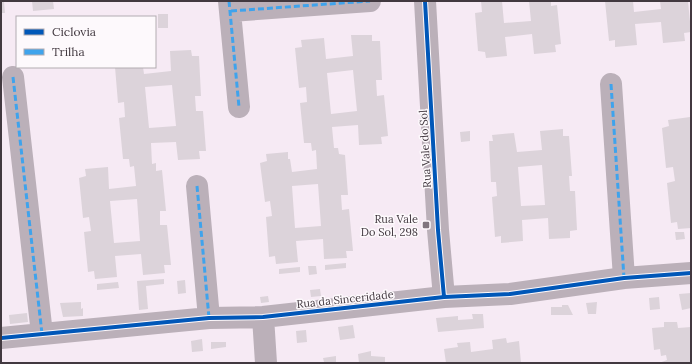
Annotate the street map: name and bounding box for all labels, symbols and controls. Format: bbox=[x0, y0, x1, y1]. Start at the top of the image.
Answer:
legend bbox=[16, 16, 156, 68]
text: Ciclovia bbox=[52, 24, 96, 39]
text: Trilha bbox=[52, 44, 85, 59]
street label: Rua Vale do Sol bbox=[416, 110, 434, 188]
place label: Rua Vale Do Sol, 298 bbox=[361, 212, 418, 239]
marker: Rua Vale Do Sol, 298 bbox=[421, 220, 431, 230]
street label: Rua da Sinceridade bbox=[296, 287, 394, 311]

